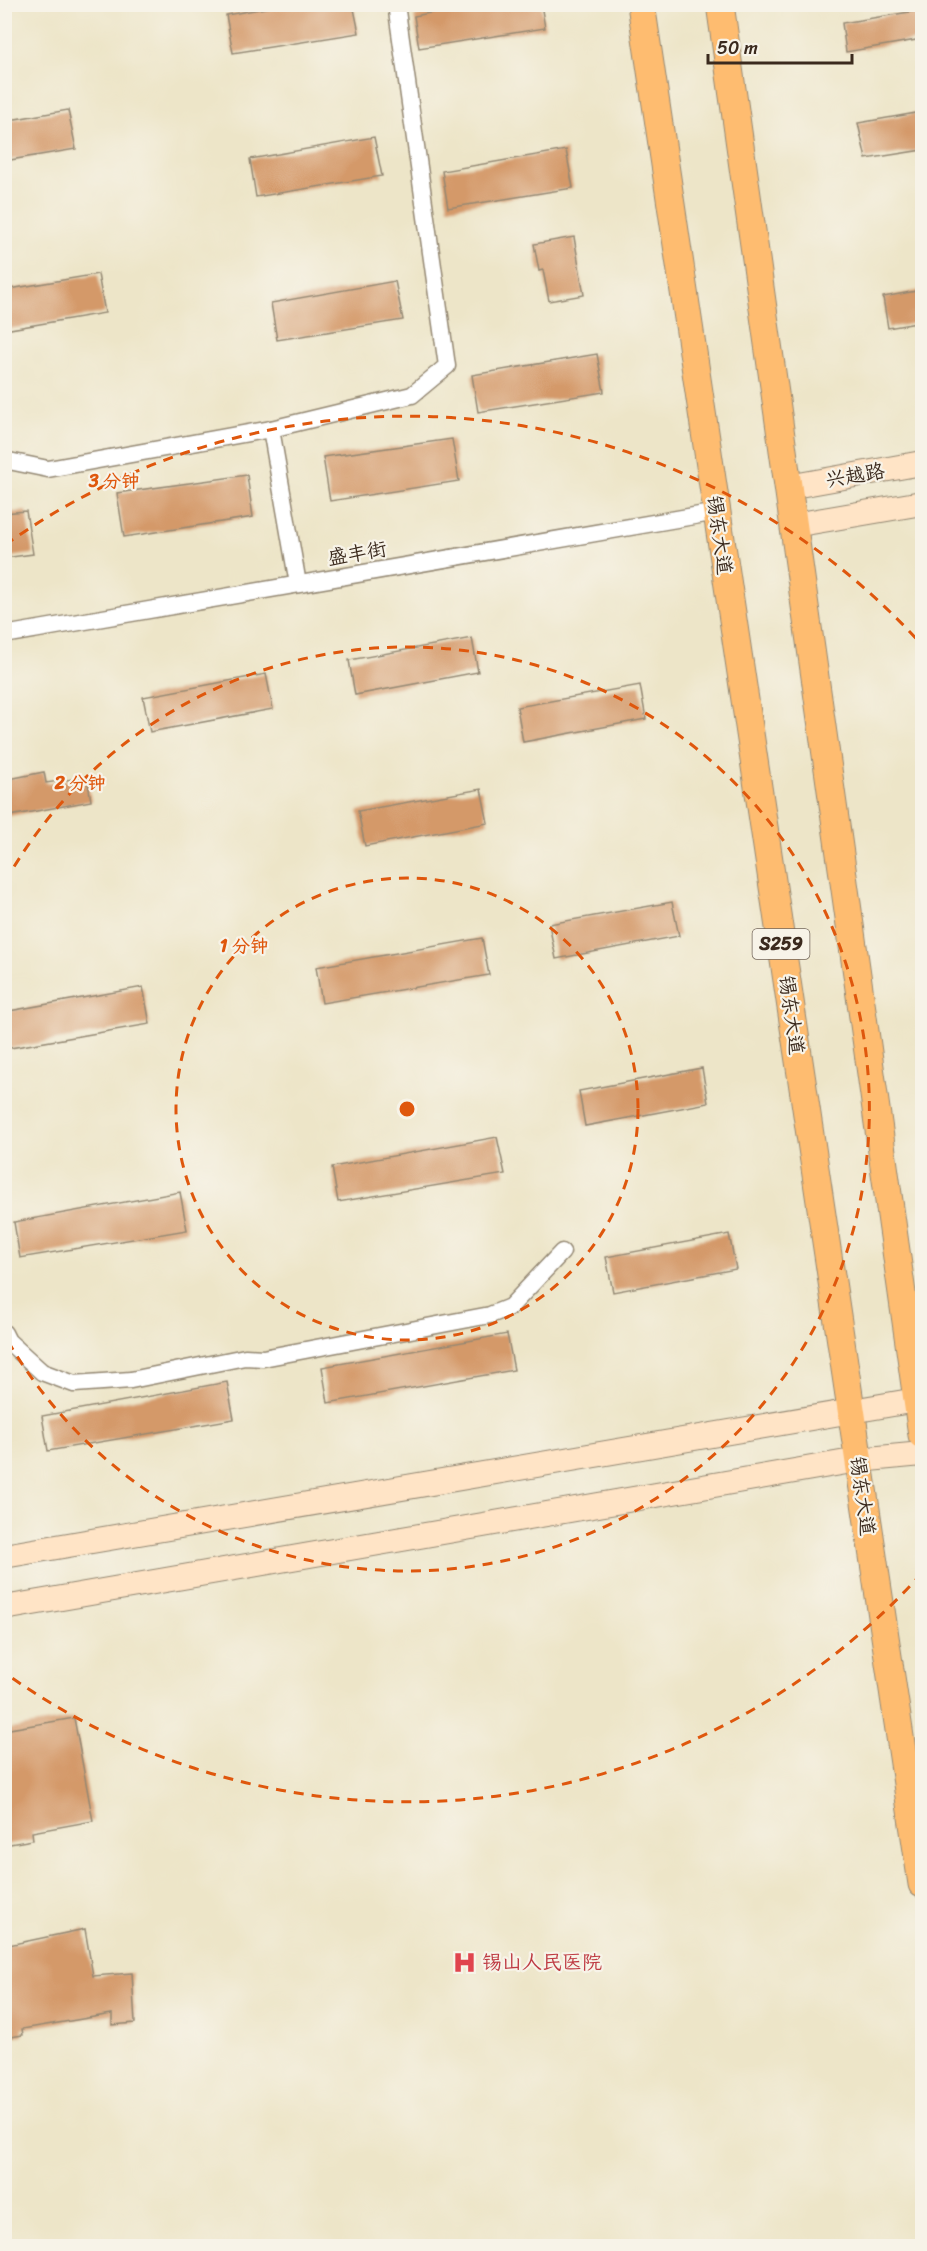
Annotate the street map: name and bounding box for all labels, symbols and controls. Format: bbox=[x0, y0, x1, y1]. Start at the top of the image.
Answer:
scale bar bbox=[708, 27, 852, 65]
text: 50 m bbox=[717, 32, 758, 64]
street label: 兴越路 bbox=[823, 453, 889, 498]
text: 3 分钟 bbox=[88, 465, 139, 497]
street label: 锡东大道 bbox=[697, 493, 742, 577]
street label: 盛丰街 bbox=[325, 531, 390, 576]
text: 2 分钟 bbox=[53, 767, 106, 799]
road number: S259 bbox=[752, 929, 810, 959]
text: 1 分钟 bbox=[220, 930, 268, 962]
street label: 锡东大道 bbox=[769, 973, 814, 1057]
centre of rings bbox=[397, 1099, 417, 1119]
street label: 锡东大道 bbox=[840, 1454, 885, 1538]
place label: 锡山人民医院 bbox=[482, 1945, 602, 1980]
hospital icon: 锡山人民医院 bbox=[451, 1949, 477, 1975]

